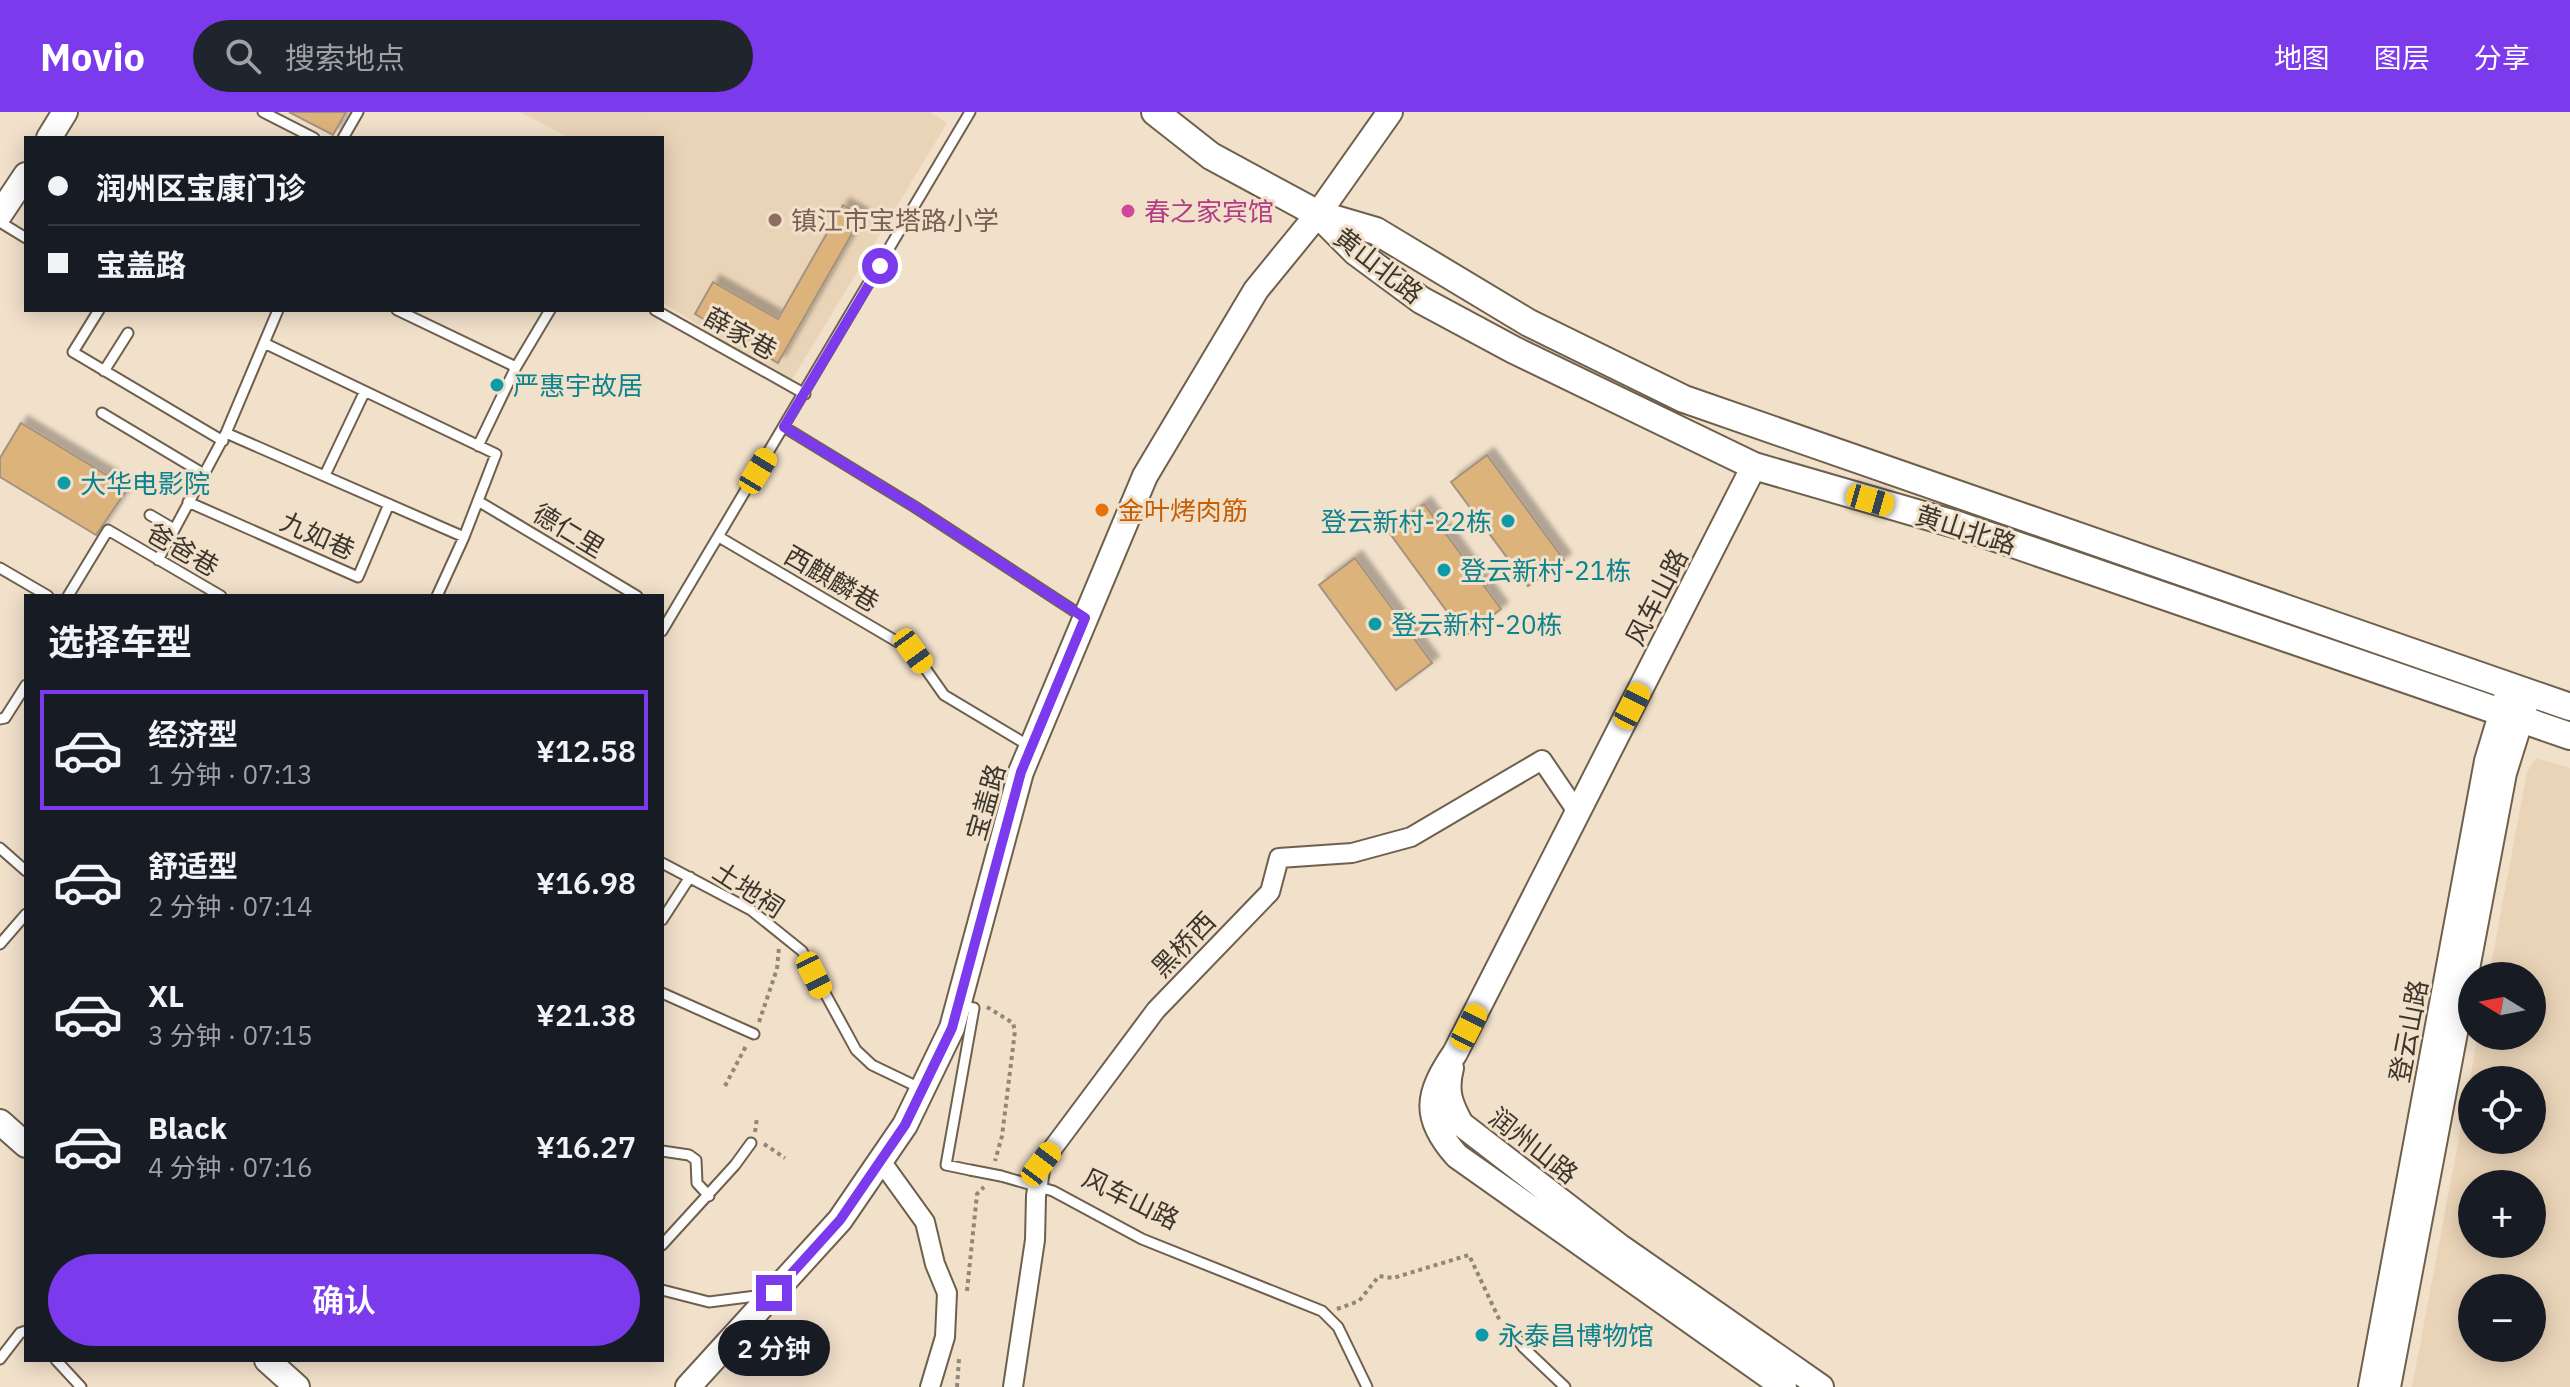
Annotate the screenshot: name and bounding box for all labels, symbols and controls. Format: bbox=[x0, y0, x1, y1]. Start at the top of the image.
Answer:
search box bbox=[193, 20, 753, 92]
text: Movio bbox=[40, 32, 145, 81]
icon: search bbox=[221, 34, 265, 78]
text: 搜索地点 bbox=[285, 38, 405, 77]
text: 地图 bbox=[2274, 39, 2330, 76]
text: 图层 bbox=[2374, 39, 2430, 76]
text: 分享 bbox=[2474, 39, 2530, 76]
text: 润州区宝康门诊 bbox=[96, 168, 306, 207]
place label: 春之家宾馆 bbox=[1144, 194, 1274, 228]
marker: 春之家宾馆 bbox=[1119, 202, 1137, 220]
place label: 镇江市宝塔路小学 bbox=[791, 203, 999, 237]
marker: 镇江市宝塔路小学 bbox=[766, 211, 784, 229]
street label: 黄山北路 bbox=[1328, 220, 1430, 310]
text: 宝盖路 bbox=[96, 245, 186, 284]
route start bbox=[862, 248, 898, 284]
street label: 薛家巷 bbox=[699, 299, 783, 367]
place label: 严惠宇故居 bbox=[513, 368, 643, 402]
marker: 严惠宇故居 bbox=[488, 376, 506, 394]
car bbox=[735, 444, 781, 498]
place label: 大华电影院 bbox=[80, 466, 210, 500]
marker: 大华电影院 bbox=[55, 474, 73, 492]
car bbox=[1844, 482, 1896, 518]
place label: 金叶烤肉筋 bbox=[1118, 493, 1248, 527]
street label: 德仁里 bbox=[527, 495, 611, 565]
street label: 黄山北路 bbox=[1911, 497, 2021, 561]
marker: 金叶烤肉筋 bbox=[1093, 501, 1111, 519]
street label: 九如巷 bbox=[275, 504, 361, 566]
place label: 登云新村-22栋 bbox=[1320, 504, 1492, 538]
marker: 登云新村-22栋 bbox=[1499, 512, 1517, 530]
street label: 爸爸巷 bbox=[141, 515, 225, 583]
street label: 西麒麟巷 bbox=[778, 537, 886, 619]
street label: 风车山路 bbox=[1617, 543, 1695, 651]
place label: 登云新村-21栋 bbox=[1460, 553, 1632, 587]
marker: 登云新村-21栋 bbox=[1435, 561, 1453, 579]
place label: 登云新村-20栋 bbox=[1391, 607, 1563, 641]
marker: 登云新村-20栋 bbox=[1366, 615, 1384, 633]
text: 选择车型 bbox=[48, 618, 192, 665]
car bbox=[889, 625, 937, 677]
car bbox=[1610, 679, 1654, 733]
icon: car bbox=[52, 714, 124, 786]
text: 经济型 bbox=[148, 714, 238, 753]
text: ¥12.58 bbox=[536, 731, 636, 770]
text: 1 分钟 · 07:13 bbox=[148, 757, 312, 791]
street label: 宝盖路 bbox=[958, 760, 1012, 844]
icon: car bbox=[52, 846, 124, 918]
text: 舒适型 bbox=[148, 846, 238, 885]
street label: 土地祠 bbox=[707, 853, 791, 925]
text: ¥16.98 bbox=[536, 863, 636, 902]
text: 2 分钟 · 07:14 bbox=[148, 889, 312, 923]
street label: 黑桥西 bbox=[1144, 904, 1222, 984]
car bbox=[793, 948, 835, 1002]
north arrow bbox=[2458, 962, 2546, 1050]
map controls bbox=[2458, 962, 2546, 1362]
text: XL bbox=[148, 976, 184, 1015]
street label: 登云山路 bbox=[2381, 977, 2435, 1085]
icon: car bbox=[52, 978, 124, 1050]
text: ¥21.38 bbox=[536, 995, 636, 1034]
car bbox=[1447, 1000, 1491, 1054]
text: 3 分钟 · 07:15 bbox=[148, 1018, 312, 1052]
button: locate bbox=[2458, 1066, 2546, 1154]
street label: 润州山路 bbox=[1483, 1100, 1585, 1190]
text: Black bbox=[148, 1108, 227, 1147]
icon: car bbox=[52, 1110, 124, 1182]
text: ¥16.27 bbox=[536, 1127, 636, 1166]
car bbox=[1017, 1138, 1065, 1190]
text: 4 分钟 · 07:16 bbox=[148, 1150, 312, 1184]
street label: 风车山路 bbox=[1077, 1160, 1185, 1236]
button: + bbox=[2458, 1170, 2546, 1258]
button: 确认 bbox=[48, 1254, 640, 1346]
button: − bbox=[2458, 1274, 2546, 1362]
route end bbox=[756, 1275, 792, 1311]
place label: 永泰昌博物馆 bbox=[1498, 1318, 1654, 1352]
callout: 2 分钟 bbox=[718, 1321, 830, 1377]
marker: 永泰昌博物馆 bbox=[1473, 1326, 1491, 1344]
text: 2 分钟 bbox=[737, 1331, 811, 1365]

